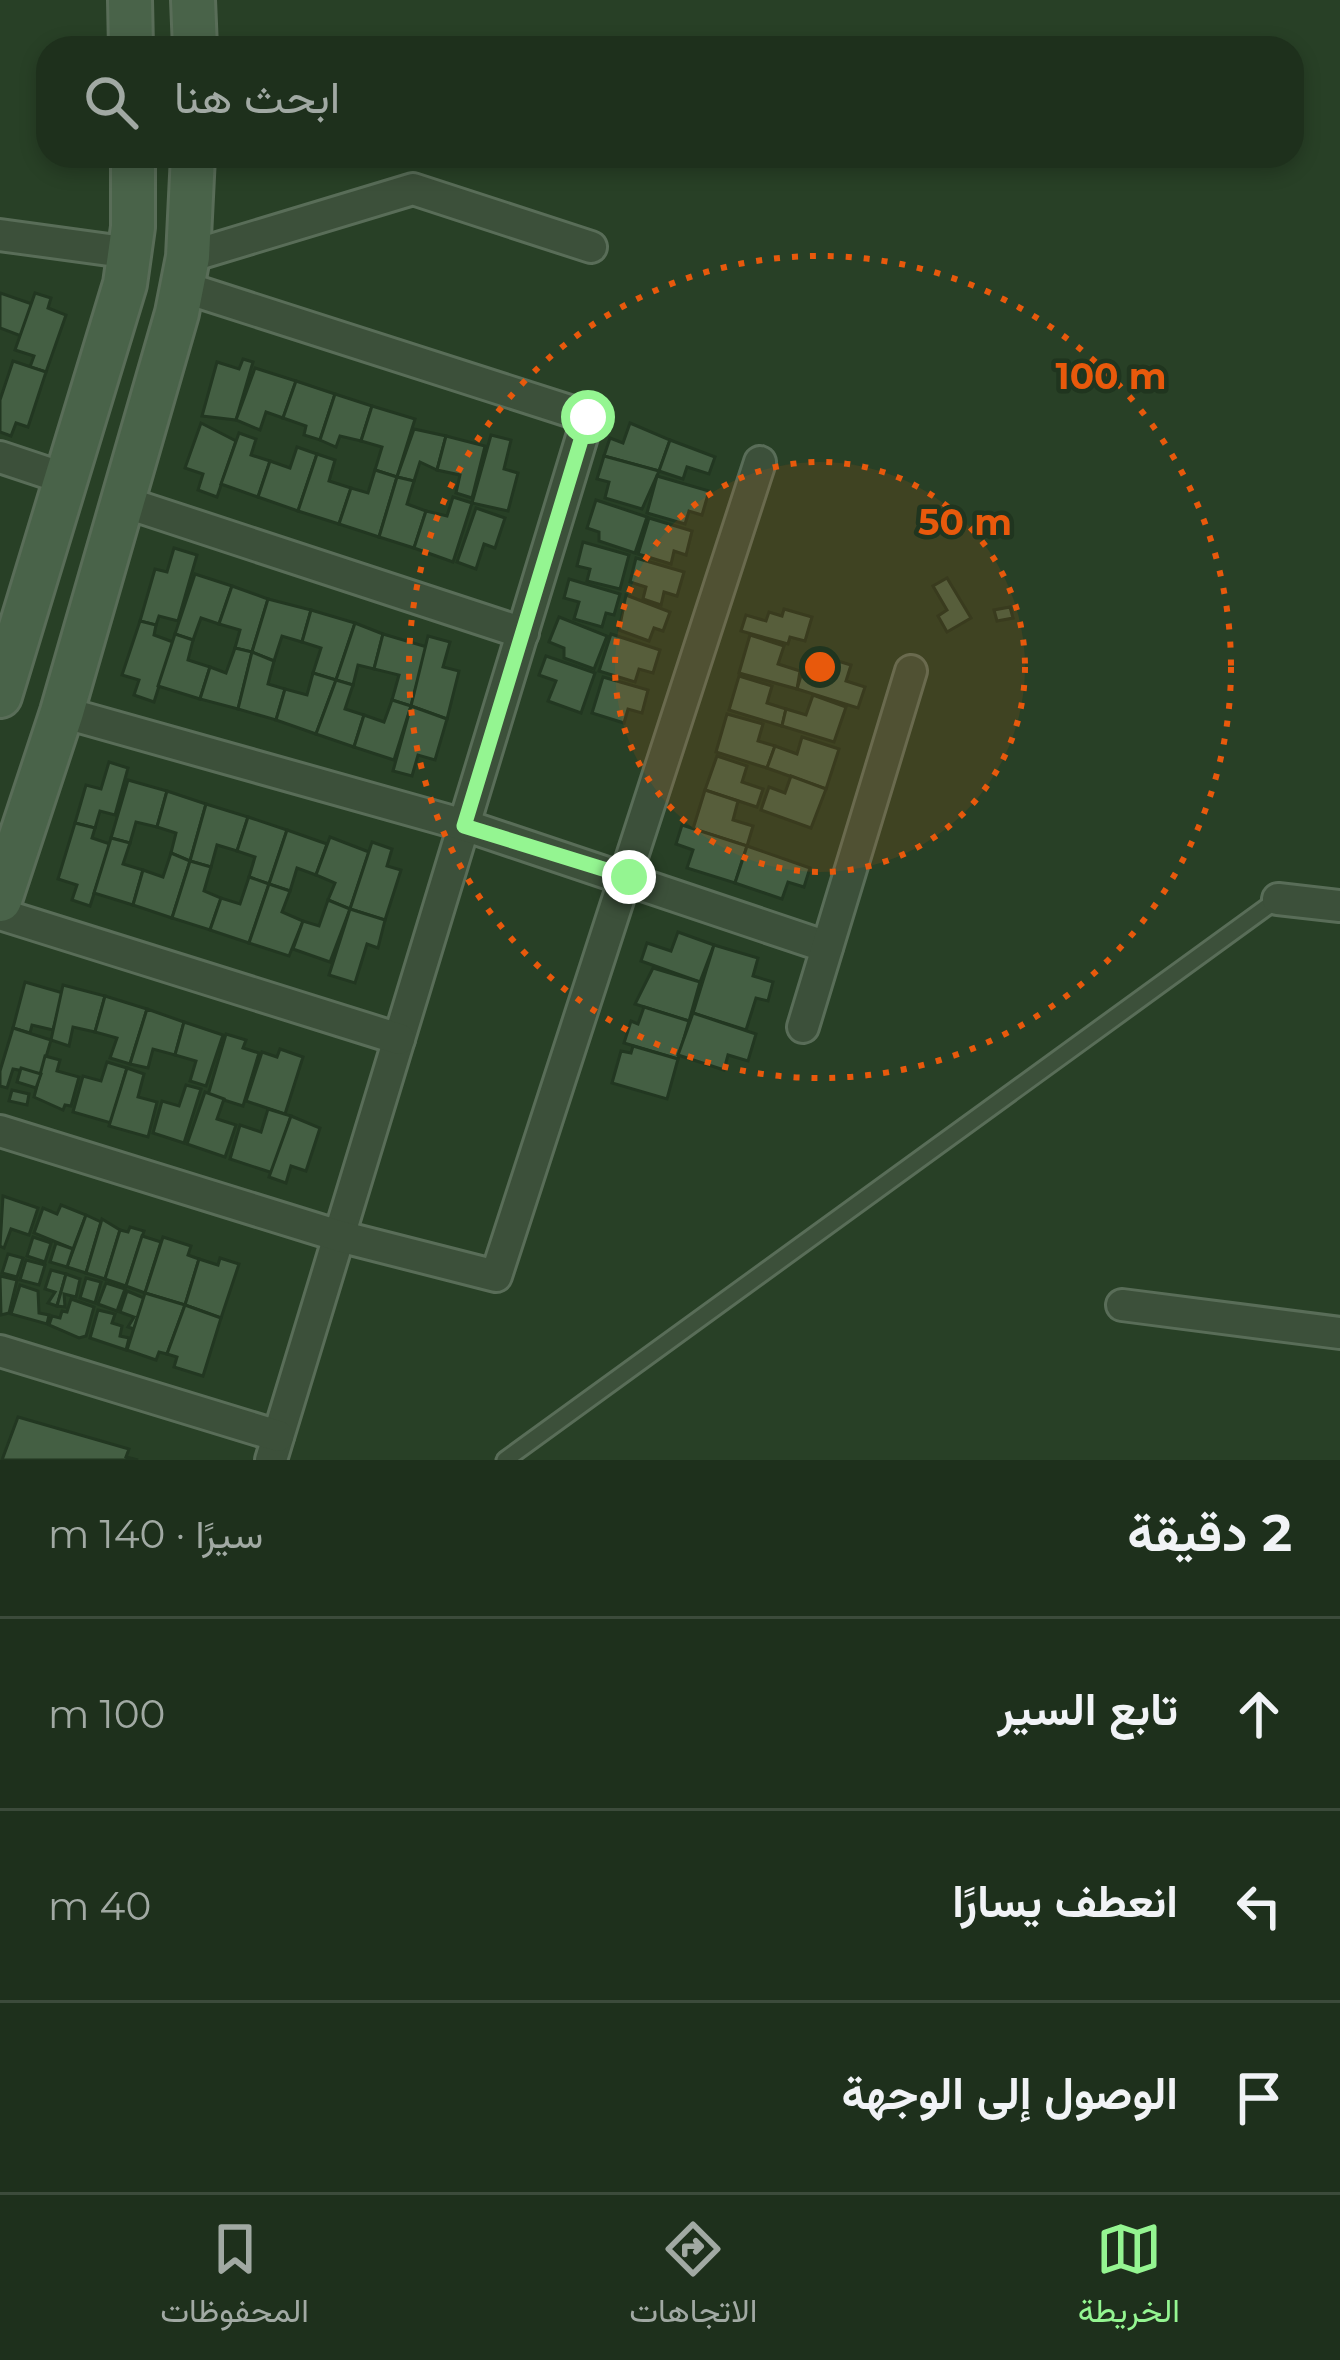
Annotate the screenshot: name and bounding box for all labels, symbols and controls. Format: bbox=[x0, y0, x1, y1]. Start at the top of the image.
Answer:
search box bbox=[36, 36, 1304, 168]
icon: search bbox=[78, 69, 144, 135]
text: ابحث هنا bbox=[174, 69, 340, 124]
text: 100 m bbox=[1056, 354, 1166, 398]
route start bbox=[561, 390, 615, 444]
text: 50 m bbox=[918, 500, 1012, 544]
centre of rings bbox=[799, 646, 841, 688]
route end bbox=[602, 850, 656, 904]
text: 2 دقيقة bbox=[1127, 1502, 1292, 1564]
text: سيرًا · 140 m bbox=[48, 1510, 263, 1558]
text: تابع السير bbox=[997, 1681, 1178, 1736]
icon: ahead bbox=[1226, 1681, 1292, 1747]
text: 100 m bbox=[48, 1690, 165, 1738]
text: انعطف يسارًا bbox=[952, 1873, 1178, 1928]
icon: left bbox=[1226, 1873, 1292, 1939]
text: 40 m bbox=[48, 1882, 151, 1930]
text: الوصول إلى الوجهة bbox=[841, 2065, 1178, 2120]
icon: arrive bbox=[1226, 2065, 1292, 2131]
tab: المحفوظات bbox=[160, 2216, 309, 2340]
tab: الاتجاهات bbox=[629, 2216, 757, 2340]
tab: الخريطة bbox=[1078, 2216, 1180, 2340]

